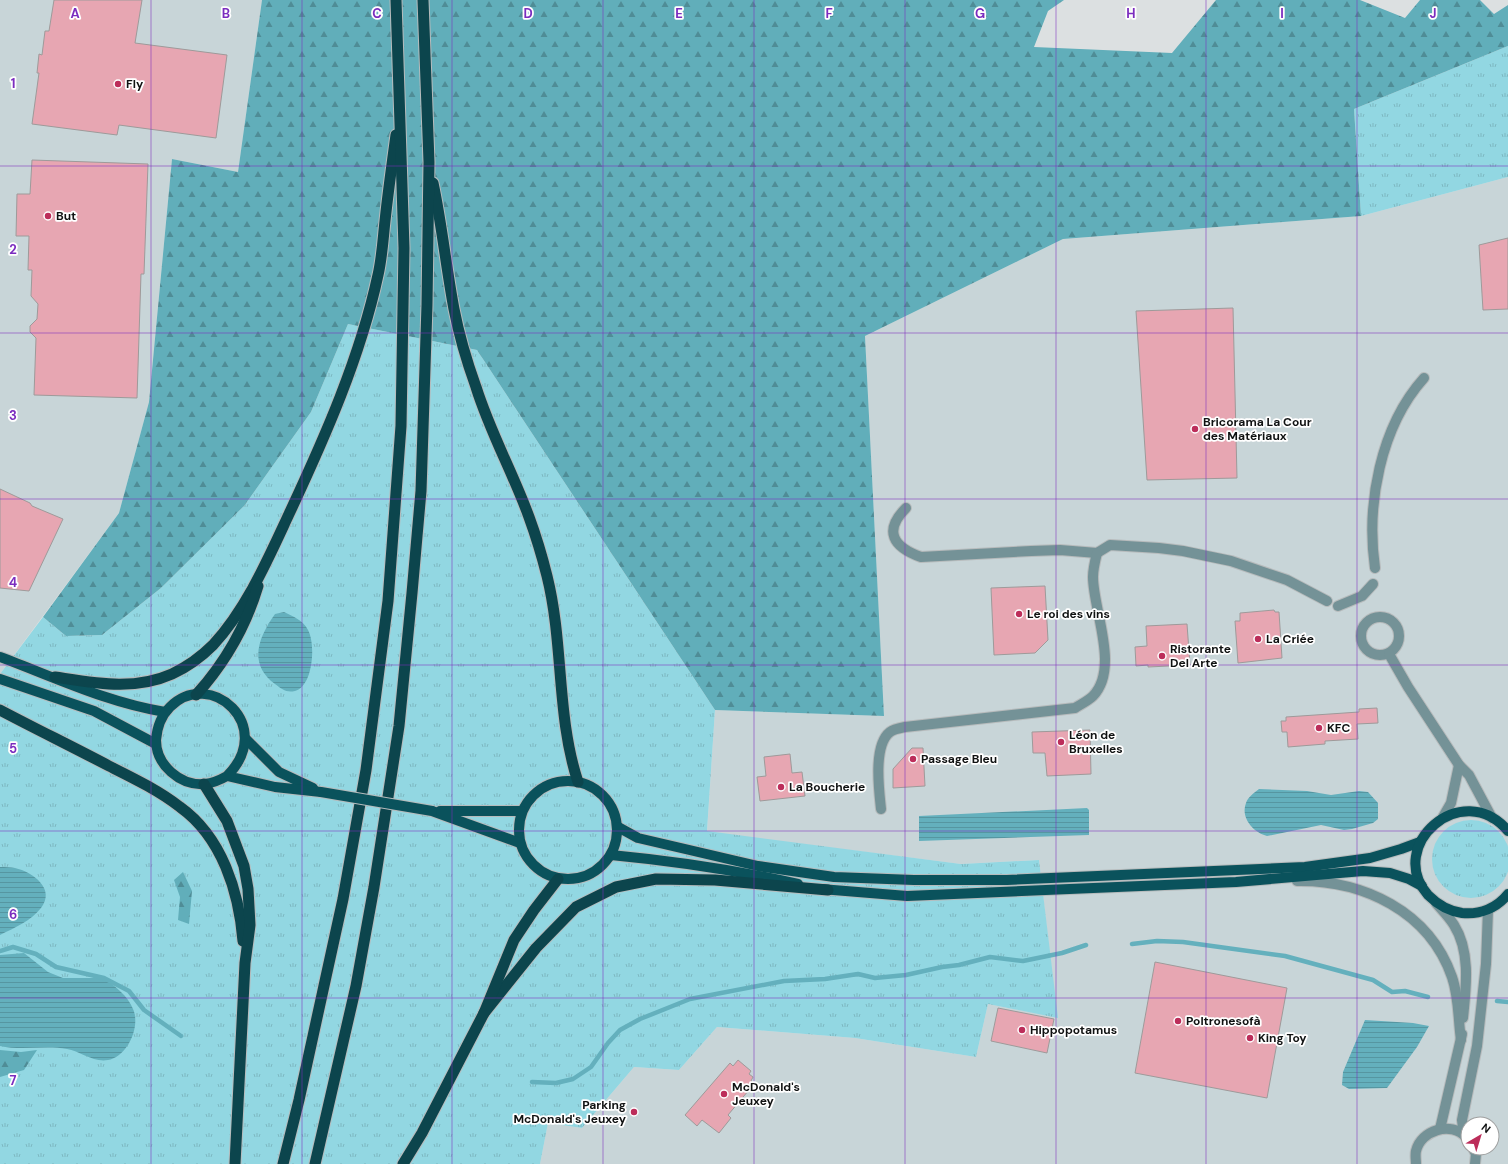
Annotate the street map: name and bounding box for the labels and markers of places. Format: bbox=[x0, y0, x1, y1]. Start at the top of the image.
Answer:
place label: Fly bbox=[126, 76, 144, 92]
marker: Fly bbox=[113, 79, 123, 89]
place label: But bbox=[56, 208, 76, 224]
marker: But bbox=[43, 211, 53, 221]
place label: Bricorama La Cour des Matériaux bbox=[1203, 414, 1312, 444]
marker: Bricorama La Cour des Matériaux bbox=[1190, 424, 1200, 434]
place label: Le roi des vins bbox=[1027, 606, 1110, 622]
marker: Le roi des vins bbox=[1014, 609, 1024, 619]
place label: La Criée bbox=[1266, 631, 1314, 647]
marker: La Criée bbox=[1253, 634, 1263, 644]
place label: Ristorante Del Arte bbox=[1170, 641, 1231, 671]
marker: Ristorante Del Arte bbox=[1157, 651, 1167, 661]
place label: KFC bbox=[1327, 720, 1351, 736]
marker: KFC bbox=[1314, 723, 1324, 733]
place label: Léon de Bruxelles bbox=[1069, 727, 1123, 757]
marker: Léon de Bruxelles bbox=[1056, 737, 1066, 747]
place label: Passage Bleu bbox=[921, 751, 997, 767]
marker: Passage Bleu bbox=[908, 754, 918, 764]
place label: La Boucherie bbox=[789, 779, 865, 795]
marker: La Boucherie bbox=[776, 782, 786, 792]
place label: Poltronesofà bbox=[1186, 1013, 1261, 1029]
marker: Poltronesofà bbox=[1173, 1016, 1183, 1026]
place label: Hippopotamus bbox=[1030, 1022, 1117, 1038]
marker: Hippopotamus bbox=[1017, 1025, 1027, 1035]
place label: King Toy bbox=[1258, 1030, 1307, 1046]
marker: King Toy bbox=[1245, 1033, 1255, 1043]
place label: McDonald's Jeuxey bbox=[732, 1079, 800, 1109]
marker: McDonald's Jeuxey bbox=[719, 1089, 729, 1099]
place label: Parking McDonald's Jeuxey bbox=[513, 1097, 627, 1127]
marker: Parking McDonald's Jeuxey bbox=[629, 1107, 639, 1117]

